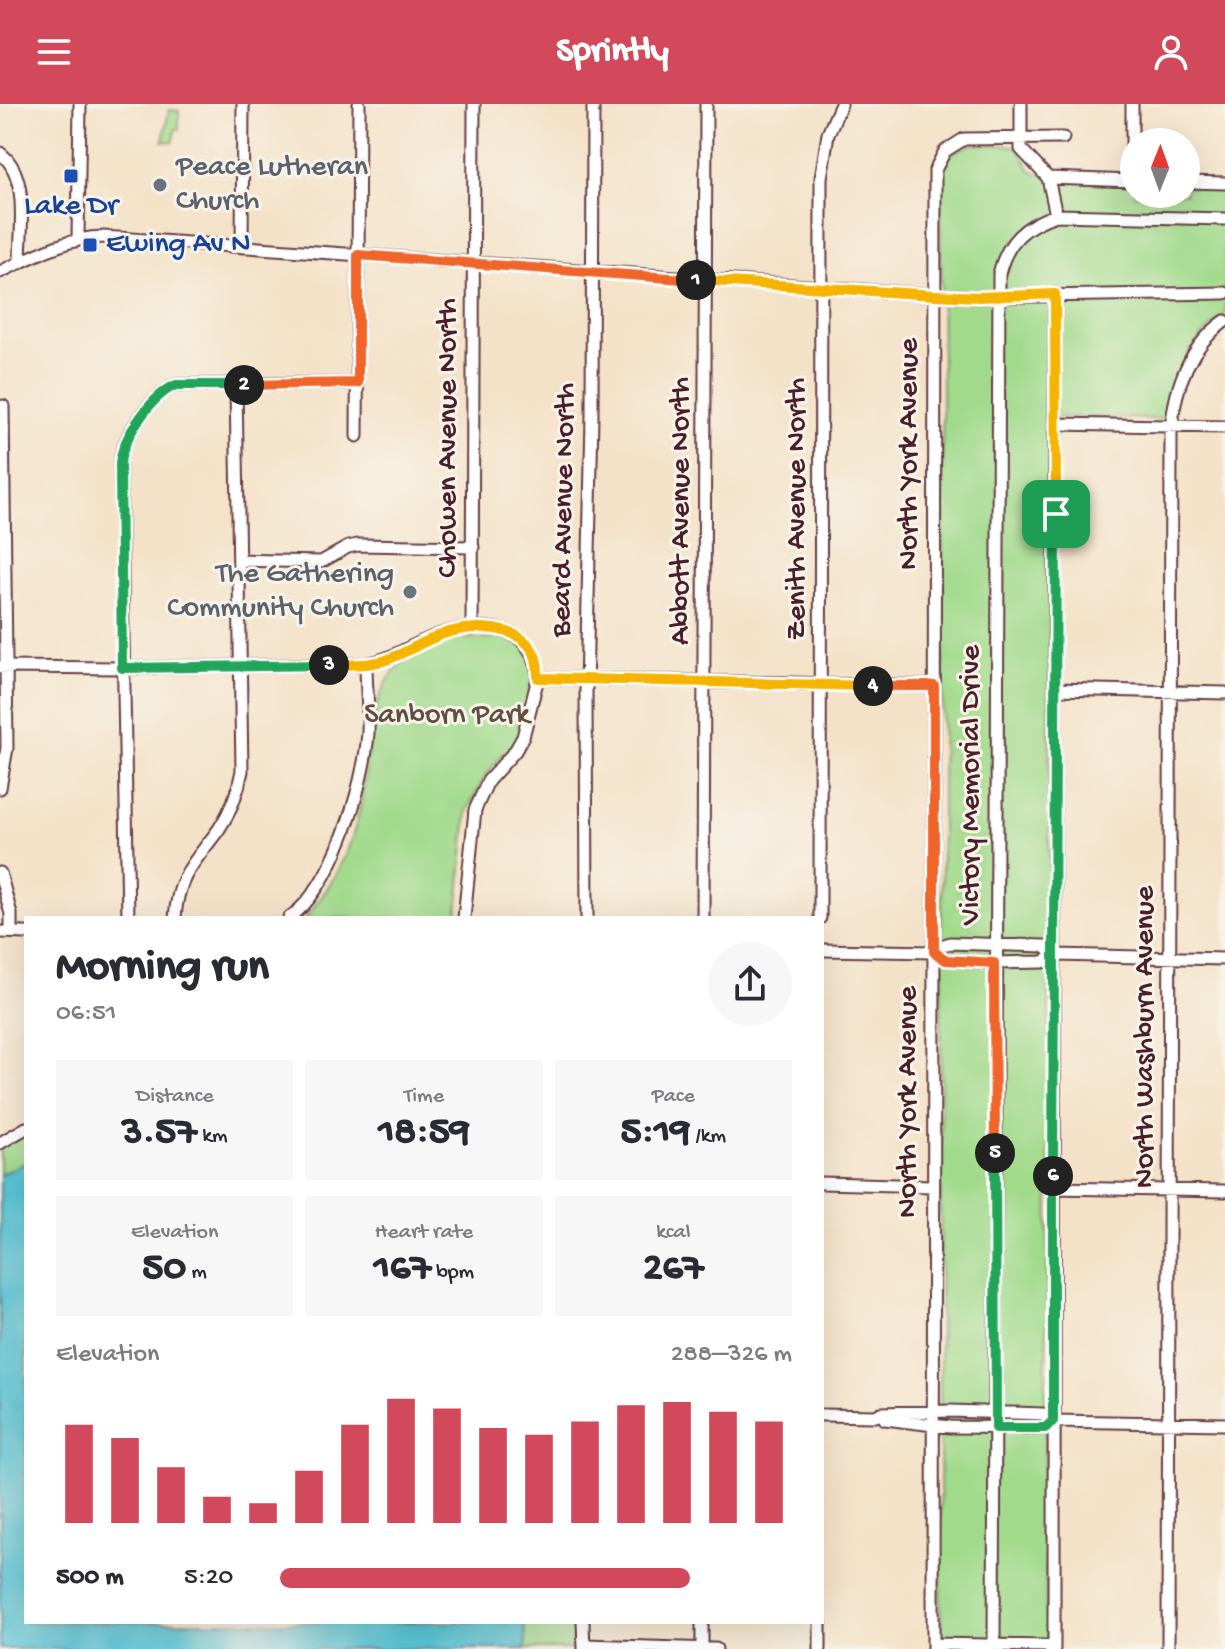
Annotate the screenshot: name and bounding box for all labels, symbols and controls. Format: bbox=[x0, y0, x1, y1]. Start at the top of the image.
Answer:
icon: menu bbox=[32, 30, 76, 74]
icon: person bbox=[1149, 30, 1193, 74]
text: Sprintly bbox=[556, 31, 669, 74]
north arrow bbox=[1120, 128, 1200, 208]
map controls bbox=[1120, 128, 1200, 208]
place label: Peace Lutheran Church bbox=[175, 151, 368, 220]
marker: Lake Dr bbox=[62, 167, 80, 185]
marker: Peace Lutheran Church bbox=[151, 176, 169, 194]
place label: Lake Dr bbox=[24, 190, 120, 225]
place label: Ewing Av N bbox=[106, 228, 250, 263]
marker: Ewing Av N bbox=[81, 236, 99, 254]
pin: 1 bbox=[676, 260, 716, 300]
text: 1 bbox=[692, 267, 700, 293]
street label: Chowen Avenue North bbox=[432, 298, 467, 578]
street label: North York Avenue bbox=[893, 337, 928, 570]
pin: 2 bbox=[224, 365, 264, 405]
text: 2 bbox=[239, 372, 249, 398]
street label: Abbott Avenue North bbox=[665, 377, 700, 645]
street label: Zenith Avenue North bbox=[781, 378, 816, 640]
street label: Beard Avenue North bbox=[545, 383, 585, 638]
pin bbox=[1022, 480, 1090, 548]
icon: arrive bbox=[1034, 492, 1078, 536]
place label: The Gathering Community Church bbox=[167, 558, 394, 627]
marker: The Gathering Community Church bbox=[401, 583, 419, 601]
pin: 3 bbox=[309, 645, 349, 685]
street label: Victory Memorial Drive bbox=[955, 645, 990, 926]
text: 3 bbox=[323, 652, 335, 678]
pin: 4 bbox=[853, 666, 893, 706]
text: 4 bbox=[868, 673, 878, 699]
park label: Sanborn Park bbox=[364, 699, 532, 734]
street label: North Washburn Avenue bbox=[1129, 885, 1164, 1188]
button: share bbox=[708, 942, 792, 1026]
text: Morning run bbox=[56, 943, 269, 995]
street label: North York Avenue bbox=[892, 985, 927, 1218]
text: 06:51 bbox=[56, 999, 116, 1030]
text: Distance bbox=[136, 1084, 214, 1110]
text: Time bbox=[404, 1084, 444, 1110]
text: Pace bbox=[652, 1084, 695, 1110]
text: 3.57 bbox=[122, 1110, 197, 1157]
text: 18:59 bbox=[378, 1110, 470, 1157]
text: 5:19 bbox=[620, 1110, 690, 1157]
text: km bbox=[197, 1124, 228, 1150]
text: /km bbox=[690, 1124, 726, 1150]
pin: 5 bbox=[975, 1133, 1015, 1173]
text: 5 bbox=[989, 1140, 1001, 1166]
pin: 6 bbox=[1033, 1156, 1073, 1196]
text: 6 bbox=[1047, 1163, 1059, 1189]
text: Elevation bbox=[131, 1220, 218, 1246]
text: Heart rate bbox=[375, 1220, 473, 1246]
text: kcal bbox=[656, 1220, 690, 1246]
text: 50 bbox=[142, 1246, 186, 1293]
text: 167 bbox=[374, 1246, 431, 1293]
text: 267 bbox=[643, 1246, 704, 1293]
text: m bbox=[186, 1260, 207, 1286]
text: bpm bbox=[431, 1260, 474, 1286]
text: Elevation bbox=[56, 1340, 159, 1371]
text: 288–326 m bbox=[671, 1340, 792, 1371]
text: 500 m bbox=[56, 1563, 124, 1594]
text: 5:20 bbox=[184, 1563, 233, 1594]

